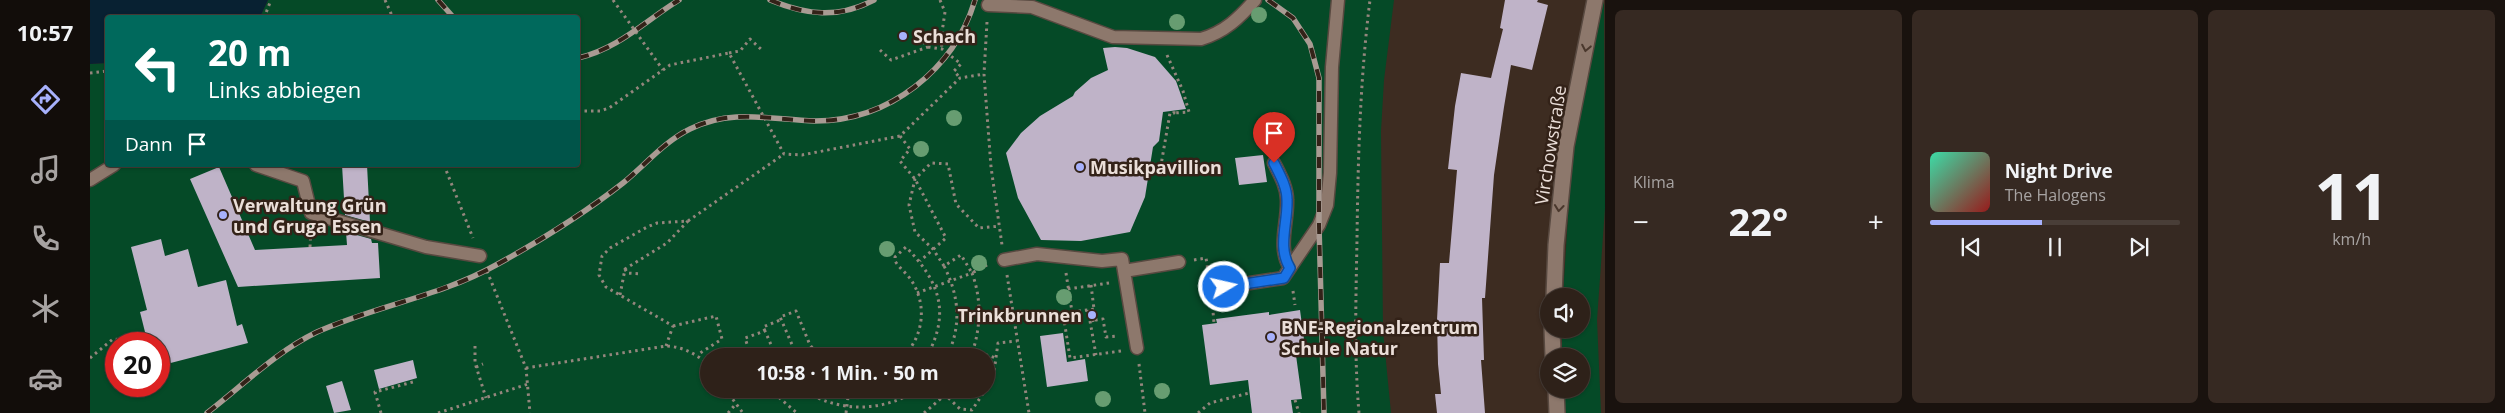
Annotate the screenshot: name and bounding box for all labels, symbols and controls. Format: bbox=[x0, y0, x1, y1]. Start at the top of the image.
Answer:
text: 10:57 bbox=[17, 17, 73, 47]
place label: Schach bbox=[913, 24, 976, 48]
text: 20 m bbox=[208, 29, 291, 76]
marker: Schach bbox=[897, 30, 909, 42]
icon: left bbox=[125, 35, 190, 100]
one-way arrow bbox=[1581, 43, 1591, 52]
text: Links abbiegen bbox=[208, 74, 361, 104]
icon: directions bbox=[28, 82, 63, 117]
street label: Virchowstraße bbox=[1529, 83, 1571, 207]
pin bbox=[1253, 112, 1295, 163]
icon: arrive bbox=[1260, 119, 1288, 147]
icon: arrive bbox=[183, 130, 211, 158]
text: Dann bbox=[125, 131, 173, 157]
text: 11 bbox=[2314, 151, 2389, 239]
icon: music bbox=[28, 152, 63, 187]
place label: Musikpavillion bbox=[1090, 155, 1222, 179]
text: Night Drive bbox=[2005, 158, 2113, 184]
marker: Musikpavillion bbox=[1074, 161, 1086, 173]
text: Klima bbox=[1633, 171, 1675, 193]
text: The Halogens bbox=[2005, 184, 2106, 206]
place label: Verwaltung Grün und Gruga Essen bbox=[233, 193, 386, 238]
text: 22° bbox=[1728, 195, 1788, 247]
text: − bbox=[1633, 202, 1649, 240]
text: + bbox=[1868, 202, 1884, 240]
one-way arrow bbox=[1554, 204, 1565, 212]
marker: Verwaltung Grün und Gruga Essen bbox=[217, 209, 229, 221]
icon: phone bbox=[28, 221, 63, 256]
text: km/h bbox=[2332, 228, 2371, 250]
icon: previous bbox=[1957, 233, 1985, 261]
icon: pause bbox=[2041, 233, 2069, 261]
icon: next bbox=[2125, 233, 2153, 261]
position arrow bbox=[1197, 260, 1249, 312]
map controls bbox=[1540, 288, 1590, 398]
button: sound bbox=[1540, 288, 1590, 338]
icon: climate bbox=[28, 291, 63, 326]
place label: Trinkbrunnen bbox=[957, 303, 1082, 327]
marker: Trinkbrunnen bbox=[1086, 309, 1098, 321]
place label: BNE-Regionalzentrum Schule Natur bbox=[1281, 315, 1478, 360]
marker: BNE-Regionalzentrum Schule Natur bbox=[1265, 331, 1277, 343]
speed limit sign: 20 bbox=[105, 332, 170, 397]
button: layers bbox=[1540, 348, 1590, 398]
text: 10:58 · 1 Min. · 50 m bbox=[756, 360, 939, 386]
icon: car bbox=[28, 361, 63, 396]

